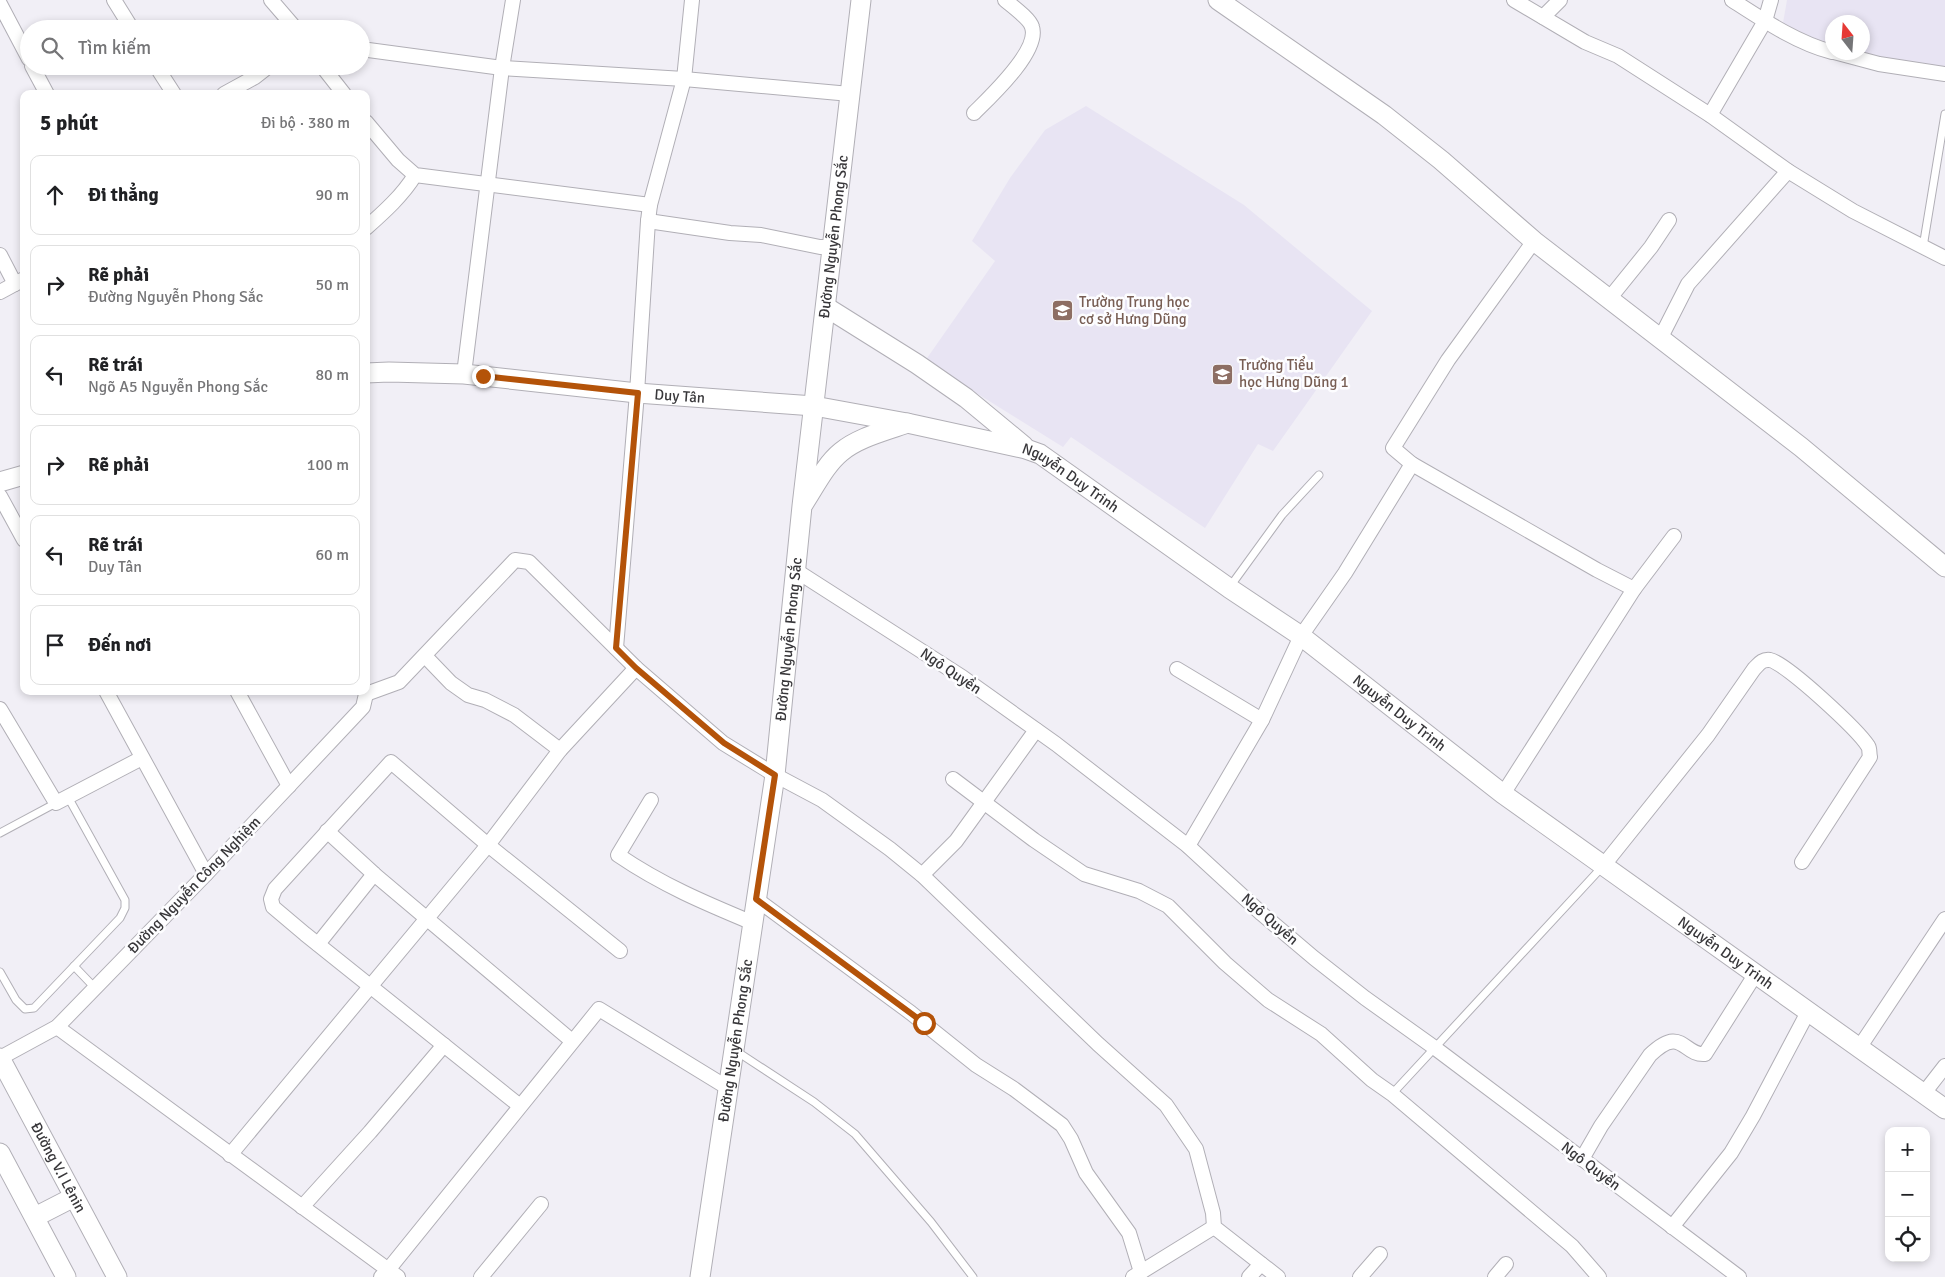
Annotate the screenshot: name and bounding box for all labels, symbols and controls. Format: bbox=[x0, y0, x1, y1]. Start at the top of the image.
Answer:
north arrow bbox=[1825, 15, 1870, 60]
search box bbox=[20, 20, 370, 75]
icon: search bbox=[38, 34, 66, 62]
text: Tìm kiếm bbox=[78, 36, 151, 60]
text: 5 phút bbox=[40, 110, 98, 136]
text: Đi bộ · 380 m bbox=[261, 113, 350, 133]
street label: Đường Nguyễn Phong Sắc bbox=[815, 154, 852, 320]
icon: ahead bbox=[41, 181, 69, 209]
text: Đi thẳng bbox=[88, 183, 159, 207]
text: 90 m bbox=[315, 185, 349, 205]
text: Rẽ phải bbox=[88, 263, 149, 287]
icon: right bbox=[41, 271, 69, 299]
text: 50 m bbox=[315, 275, 349, 295]
text: Đường Nguyễn Phong Sắc bbox=[88, 287, 263, 307]
place label: Trường Trung học cơ sở Hưng Dũng bbox=[1079, 293, 1189, 328]
school or university icon: Trường Trung học cơ sở Hưng Dũng bbox=[1051, 299, 1075, 323]
text: Rẽ trái bbox=[88, 353, 143, 377]
place label: Trường Tiểu học Hưng Dũng 1 bbox=[1239, 356, 1349, 391]
icon: left bbox=[41, 361, 69, 389]
school or university icon: Trường Tiểu học Hưng Dũng 1 bbox=[1211, 362, 1235, 386]
text: 80 m bbox=[315, 365, 349, 385]
route end bbox=[472, 365, 495, 388]
text: Ngõ A5 Nguyễn Phong Sắc bbox=[88, 377, 268, 397]
street label: Duy Tân bbox=[654, 385, 706, 407]
street label: Nguyễn Duy Trinh bbox=[1020, 439, 1123, 516]
icon: right bbox=[41, 451, 69, 479]
text: Rẽ phải bbox=[88, 453, 149, 477]
text: 100 m bbox=[307, 455, 349, 475]
text: Rẽ trái bbox=[88, 533, 143, 557]
icon: left bbox=[41, 541, 69, 569]
text: 60 m bbox=[315, 545, 349, 565]
street label: Đường Nguyễn Phong Sắc bbox=[771, 556, 806, 722]
text: Duy Tân bbox=[88, 557, 142, 577]
icon: arrive bbox=[41, 631, 69, 659]
text: Đến nơi bbox=[88, 633, 151, 657]
street label: Ngô Quyền bbox=[917, 644, 985, 698]
street label: Nguyễn Duy Trinh bbox=[1349, 671, 1450, 755]
street label: Đường Nguyễn Công Nghiệm bbox=[123, 812, 264, 957]
street label: Ngô Quyền bbox=[1238, 889, 1302, 949]
street label: Nguyễn Duy Trinh bbox=[1674, 913, 1777, 993]
street label: Đường Nguyễn Phong Sắc bbox=[714, 958, 756, 1123]
route start bbox=[913, 1012, 936, 1035]
street label: Đường V.I Lênin bbox=[27, 1119, 90, 1216]
map controls bbox=[1885, 1127, 1930, 1262]
button: + bbox=[1885, 1127, 1930, 1172]
street label: Ngô Quyền bbox=[1558, 1138, 1624, 1194]
button: − bbox=[1885, 1172, 1930, 1217]
button: locate bbox=[1885, 1217, 1930, 1262]

